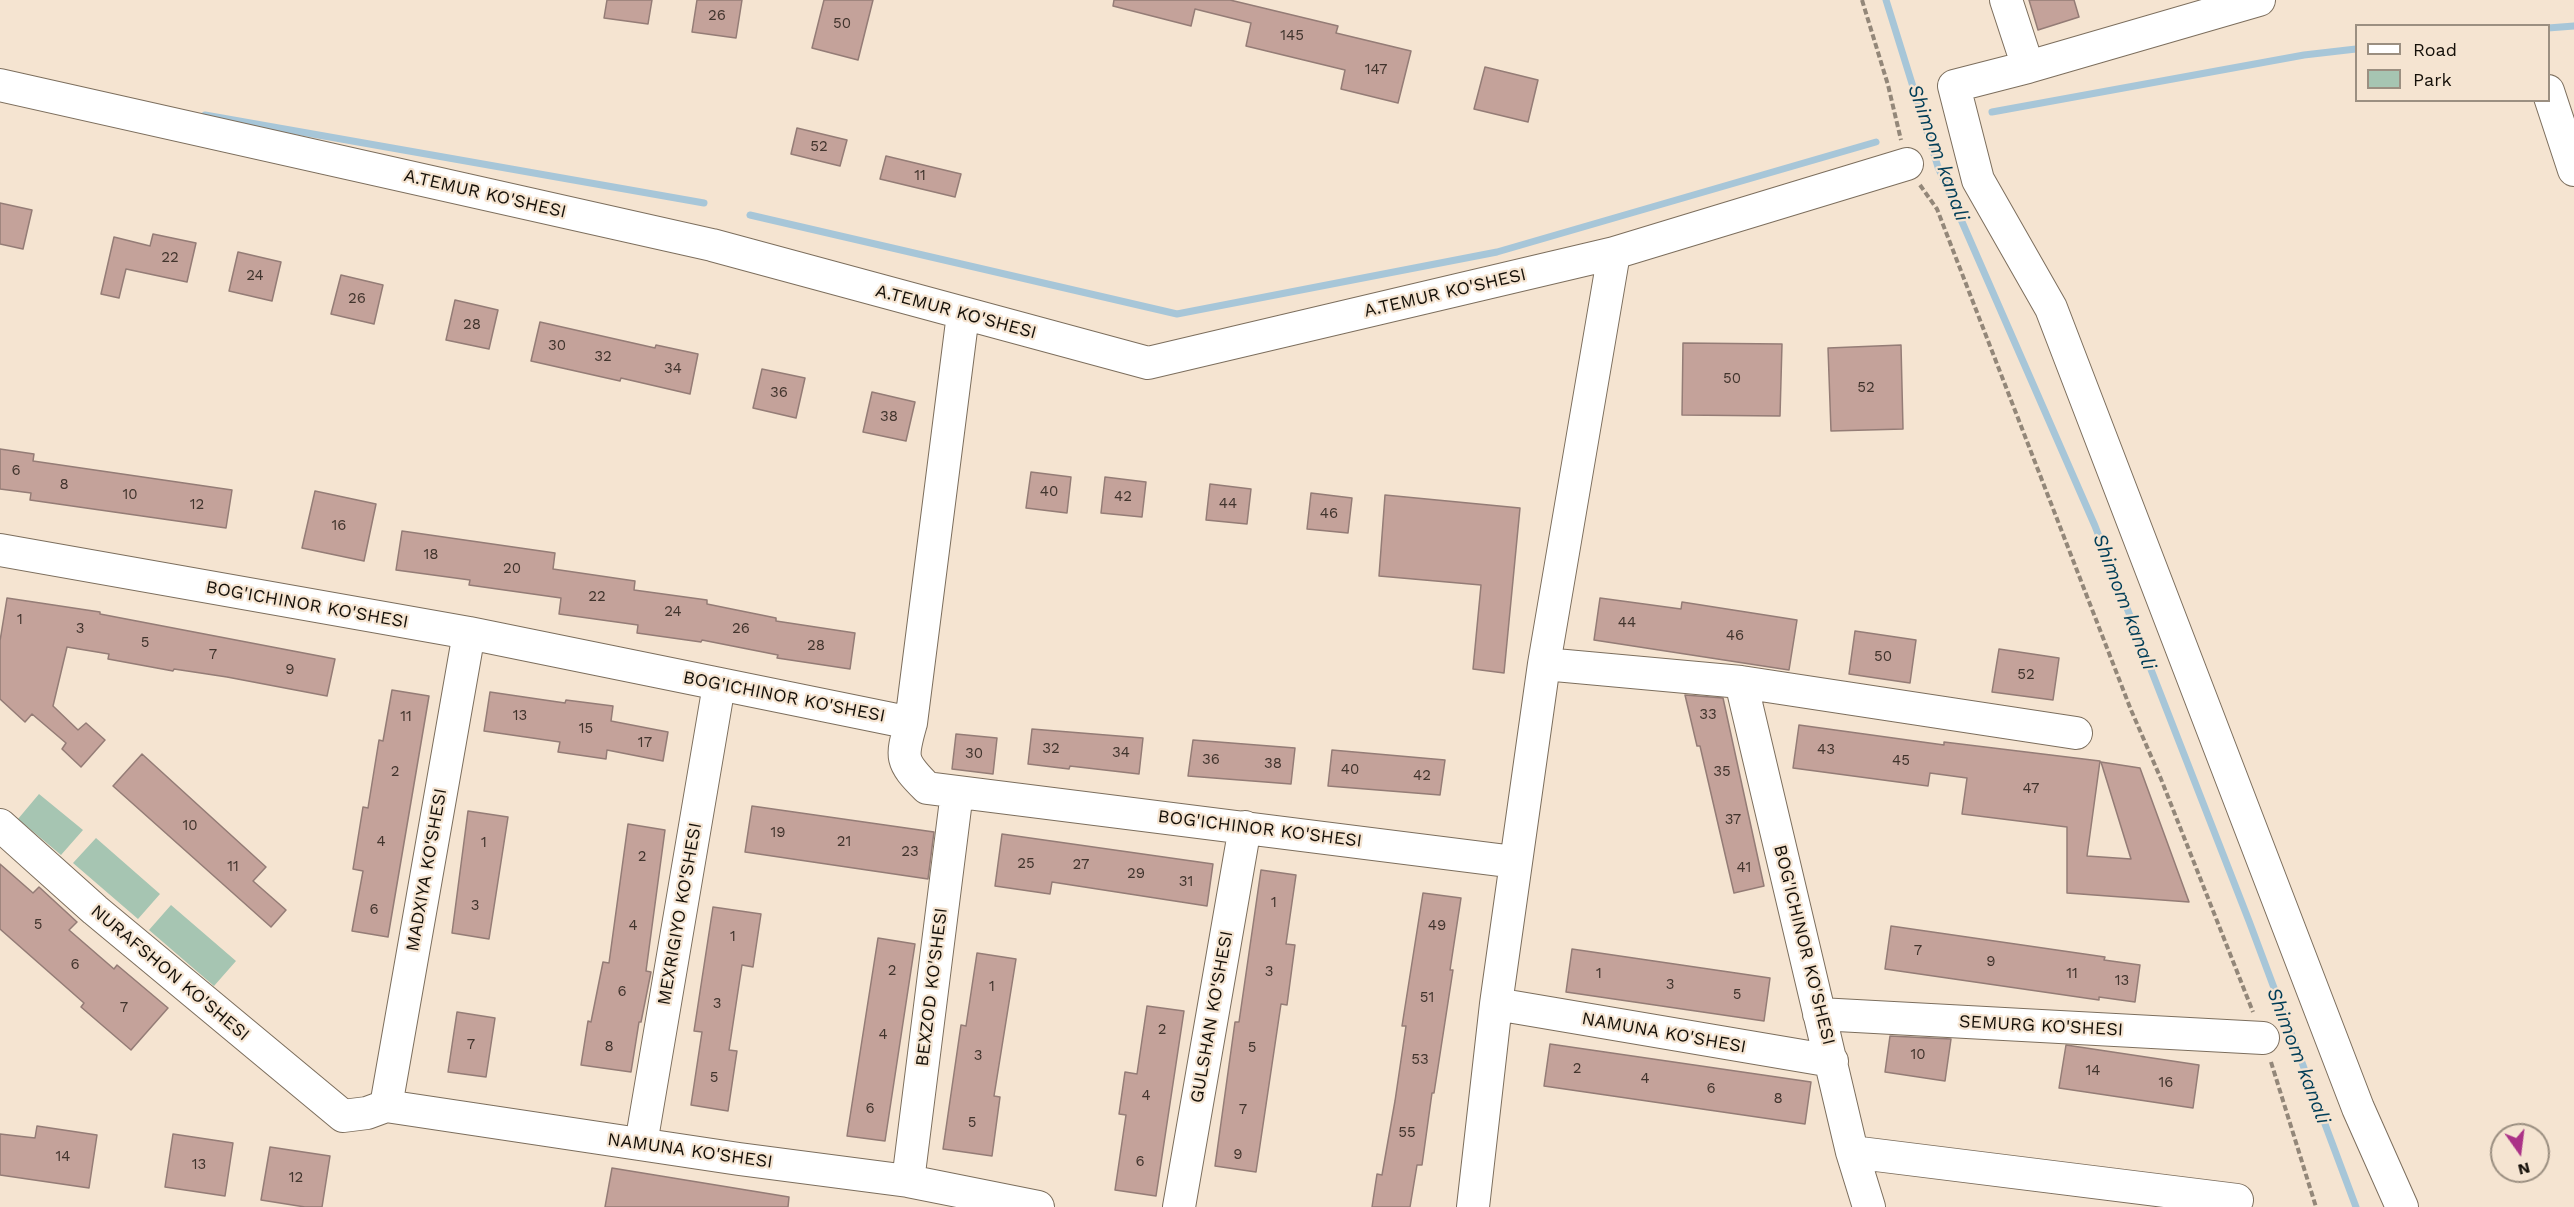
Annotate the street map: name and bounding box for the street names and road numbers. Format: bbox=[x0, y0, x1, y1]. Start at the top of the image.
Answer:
street label: A.TEMUR KO'SHESI bbox=[402, 165, 568, 223]
street label: A.TEMUR KO'SHESI bbox=[1362, 264, 1528, 322]
street label: A.TEMUR KO'SHESI bbox=[873, 280, 1039, 344]
street label: BOG'ICHINOR KO'SHESI bbox=[204, 577, 410, 633]
street label: BOG'ICHINOR KO'SHESI bbox=[681, 667, 887, 727]
street label: MADXIYA KO'SHESI bbox=[402, 787, 452, 953]
street label: BOG'ICHINOR KO'SHESI bbox=[1157, 806, 1363, 852]
street label: MEXRIGIYO KO'SHESI bbox=[653, 821, 707, 1007]
street label: BOG'ICHINOR KO'SHESI bbox=[1769, 843, 1839, 1047]
street label: NURAFSHON KO'SHESI bbox=[86, 900, 254, 1046]
street label: BEXZOD KO'SHESI bbox=[912, 906, 952, 1068]
street label: GULSHAN KO'SHESI bbox=[1186, 929, 1238, 1105]
street label: NAMUNA KO'SHESI bbox=[1580, 1008, 1748, 1058]
street label: SEMURG KO'SHESI bbox=[1958, 1011, 2124, 1041]
street label: NAMUNA KO'SHESI bbox=[606, 1129, 774, 1173]

